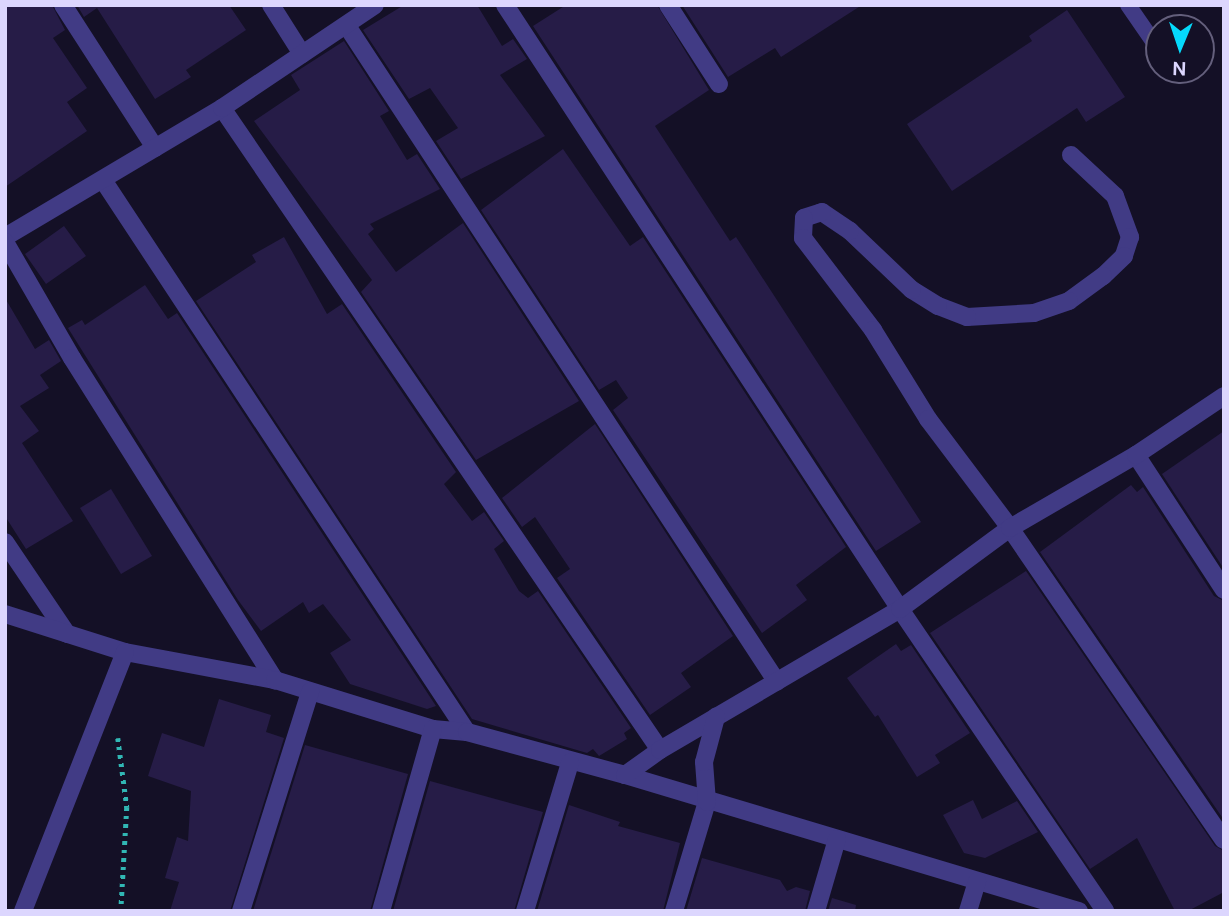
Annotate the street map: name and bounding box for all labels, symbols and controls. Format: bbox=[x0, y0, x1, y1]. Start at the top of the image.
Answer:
north arrow bbox=[1145, 14, 1215, 84]
text: N bbox=[1172, 56, 1187, 81]

